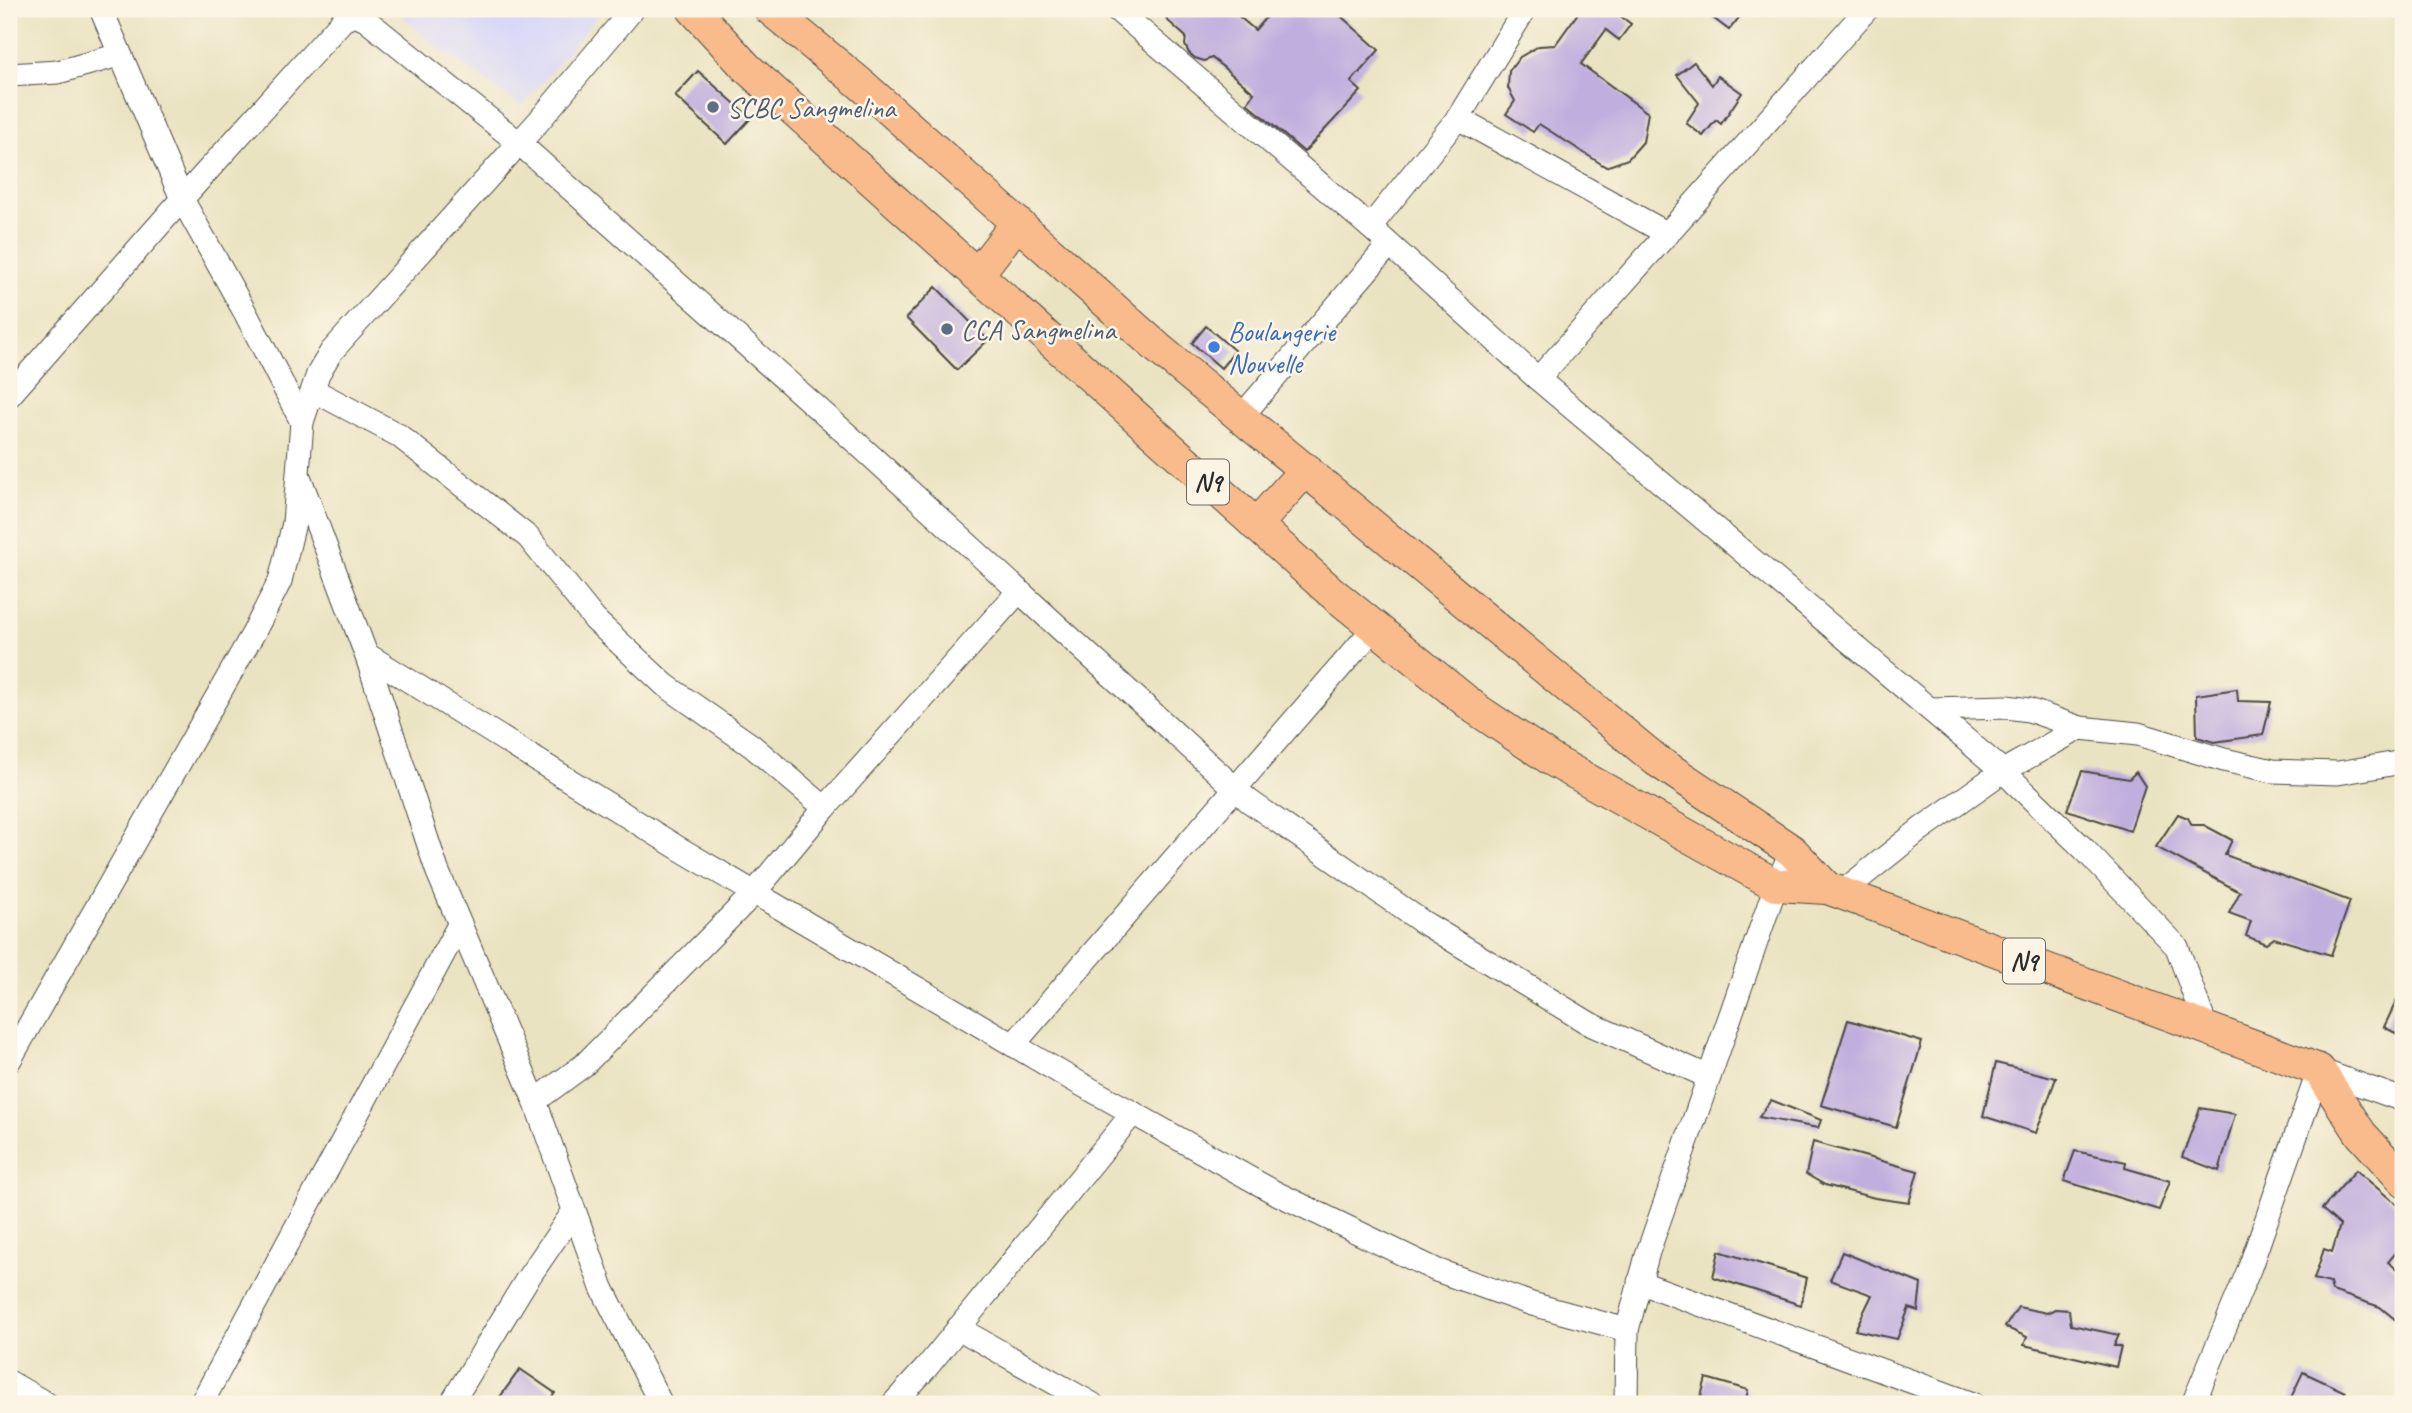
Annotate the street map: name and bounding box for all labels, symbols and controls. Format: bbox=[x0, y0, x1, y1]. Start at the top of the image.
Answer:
place label: SCBC Sangmelina bbox=[727, 90, 897, 125]
marker: SCBC Sangmelina bbox=[705, 99, 721, 115]
place label: CCA Sangmelina bbox=[961, 312, 1117, 347]
place label: Boulangerie Nouvelle bbox=[1228, 314, 1337, 381]
marker: CCA Sangmelina bbox=[939, 321, 955, 337]
marker: Boulangerie Nouvelle bbox=[1206, 339, 1222, 355]
road number: N9 bbox=[1187, 460, 1229, 504]
road number: N9 bbox=[2003, 938, 2045, 984]

